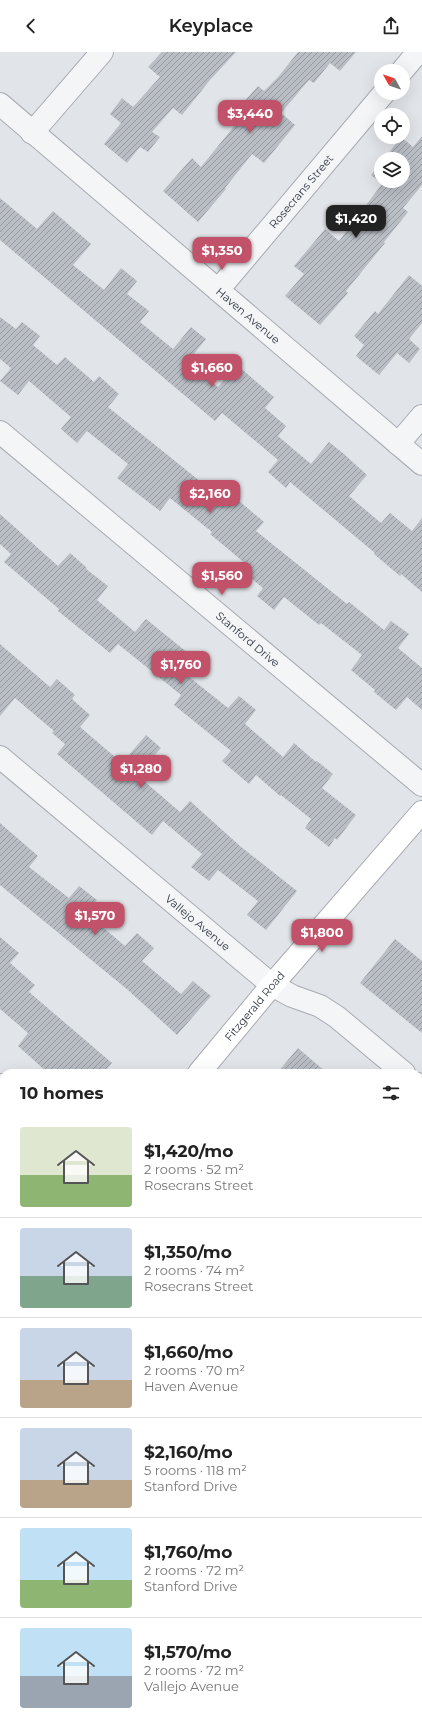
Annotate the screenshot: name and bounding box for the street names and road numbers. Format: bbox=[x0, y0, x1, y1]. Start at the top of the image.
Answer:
street label: Rosecrans Street bbox=[266, 151, 337, 231]
street label: Haven Avenue bbox=[213, 284, 283, 347]
street label: Stanford Drive bbox=[213, 609, 283, 670]
street label: Vallejo Avenue bbox=[162, 892, 233, 954]
street label: Fitzgerald Road bbox=[222, 968, 288, 1044]

